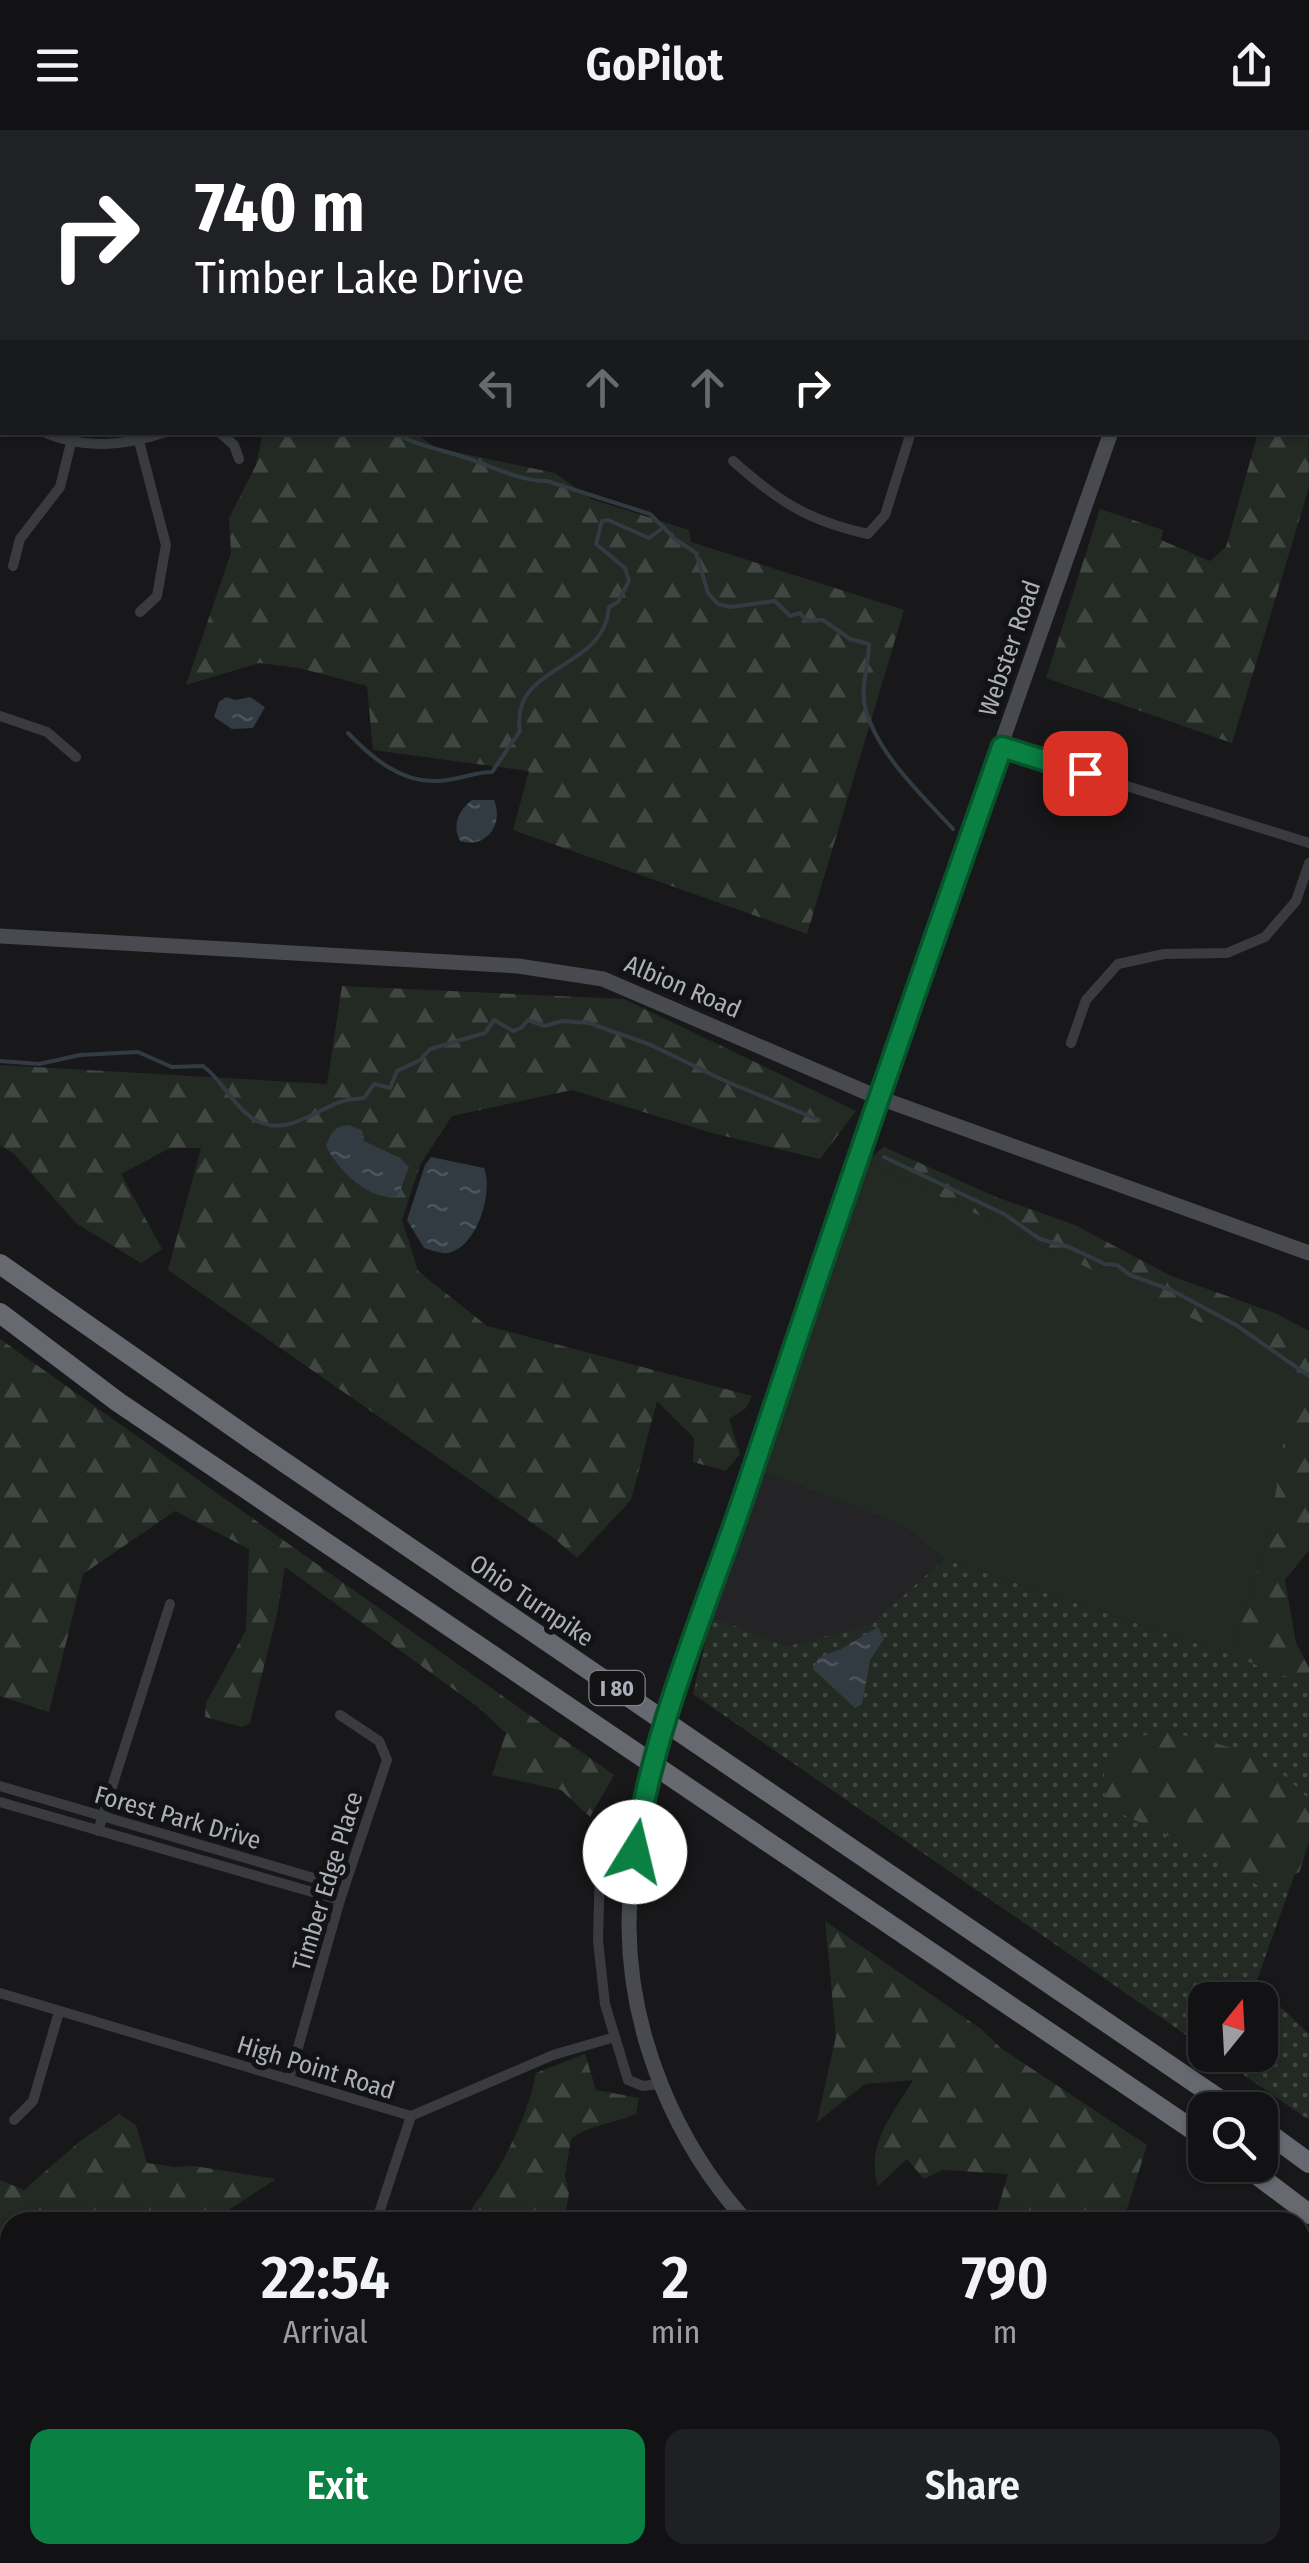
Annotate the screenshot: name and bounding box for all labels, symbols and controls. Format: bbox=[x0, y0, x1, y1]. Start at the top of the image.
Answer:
icon: menu bbox=[30, 38, 85, 93]
text: GoPilot bbox=[586, 38, 723, 92]
icon: share bbox=[1224, 38, 1279, 93]
text: 740 m bbox=[195, 166, 365, 250]
icon: right bbox=[30, 170, 160, 300]
text: Timber Lake Drive bbox=[195, 251, 525, 305]
icon: left bbox=[470, 360, 525, 415]
icon: ahead bbox=[575, 360, 630, 415]
icon: ahead bbox=[680, 360, 735, 415]
icon: right bbox=[785, 360, 840, 415]
street label: Webster Road bbox=[973, 577, 1047, 720]
pin bbox=[1043, 731, 1128, 816]
icon: arrive bbox=[1058, 746, 1113, 801]
street label: Albion Road bbox=[620, 949, 745, 1025]
street label: Ohio Turnpike bbox=[464, 1548, 599, 1653]
road number: I 80 bbox=[590, 1671, 644, 1705]
street label: Forest Park Drive bbox=[91, 1780, 264, 1856]
street label: Timber Edge Place bbox=[286, 1788, 369, 1974]
position arrow bbox=[583, 1800, 687, 1904]
north arrow bbox=[1188, 1982, 1278, 2072]
map controls bbox=[1188, 1982, 1278, 2182]
street label: High Point Road bbox=[233, 2030, 398, 2106]
button: search bbox=[1188, 2092, 1278, 2182]
text: 22:54 bbox=[261, 2242, 390, 2314]
text: 2 bbox=[662, 2242, 689, 2314]
text: 790 bbox=[961, 2242, 1049, 2314]
text: Arrival bbox=[283, 2313, 368, 2351]
text: min bbox=[651, 2313, 700, 2351]
text: m bbox=[993, 2313, 1017, 2351]
button: Exit bbox=[30, 2429, 645, 2544]
button: Share bbox=[665, 2429, 1280, 2544]

